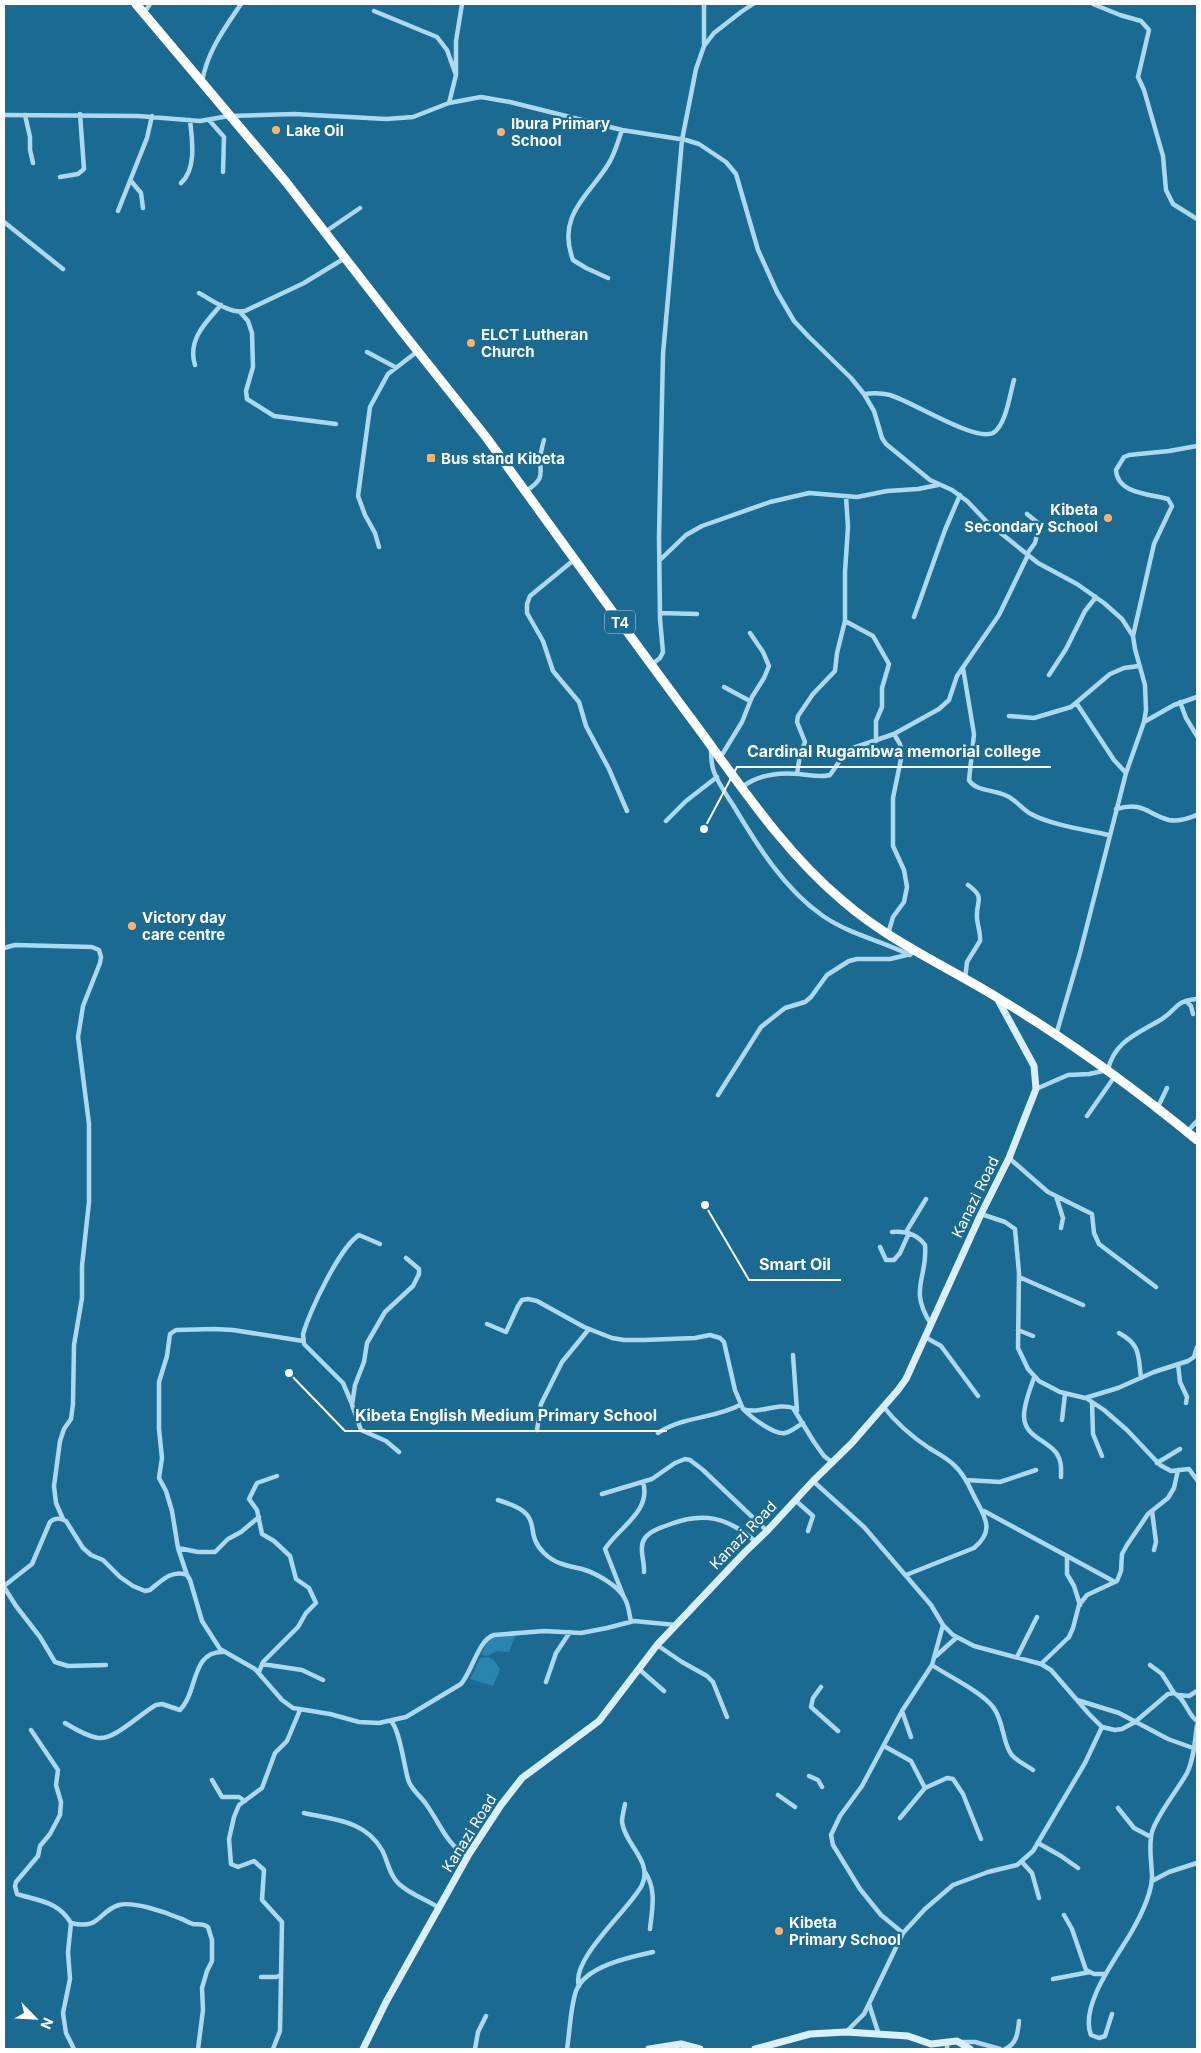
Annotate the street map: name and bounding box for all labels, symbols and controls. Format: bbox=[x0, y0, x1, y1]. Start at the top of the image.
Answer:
place label: Ibura Primary School bbox=[511, 114, 610, 150]
place label: Lake Oil bbox=[286, 121, 344, 140]
marker: Lake Oil bbox=[270, 124, 282, 136]
marker: Ibura Primary School bbox=[495, 126, 507, 138]
place label: ELCT Lutheran Church bbox=[481, 325, 588, 361]
marker: ELCT Lutheran Church bbox=[465, 337, 477, 349]
place label: Bus stand Kibeta bbox=[441, 449, 565, 468]
marker: Bus stand Kibeta bbox=[425, 452, 437, 464]
place label: Kibeta Secondary School bbox=[964, 500, 1098, 536]
marker: Kibeta Secondary School bbox=[1102, 512, 1114, 524]
road number: T4 bbox=[605, 610, 635, 634]
callout: Cardinal Rugambwa memorial college bbox=[737, 736, 1051, 767]
text: Cardinal Rugambwa memorial college bbox=[747, 741, 1041, 761]
place label: Victory day care centre bbox=[142, 908, 227, 944]
marker: Victory day care centre bbox=[126, 920, 138, 932]
street label: Kanazi Road bbox=[947, 1153, 1003, 1241]
callout: Smart Oil bbox=[749, 1249, 841, 1280]
text: Smart Oil bbox=[759, 1254, 831, 1274]
callout: Kibeta English Medium Primary School bbox=[345, 1400, 667, 1431]
text: Kibeta English Medium Primary School bbox=[355, 1405, 657, 1425]
street label: Kanazi Road bbox=[706, 1497, 780, 1573]
street label: Kanazi Road bbox=[438, 1791, 500, 1875]
place label: Kibeta Primary School bbox=[789, 1913, 901, 1949]
marker: Kibeta Primary School bbox=[773, 1925, 785, 1937]
north arrow bbox=[10, 1993, 60, 2043]
text: N bbox=[37, 2015, 57, 2032]

